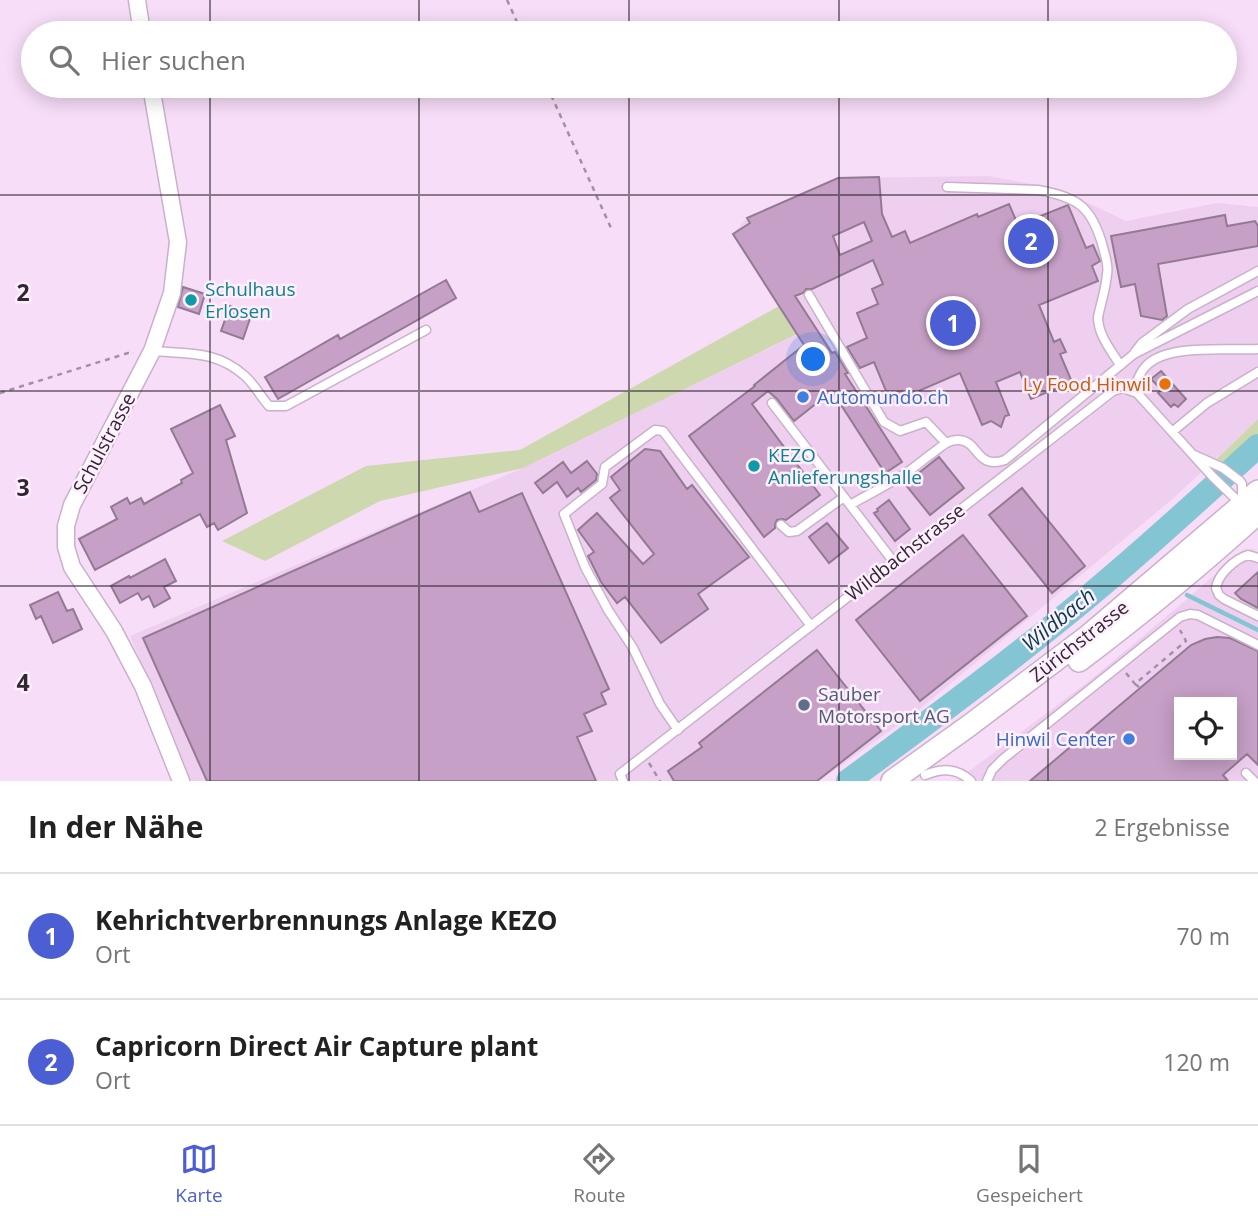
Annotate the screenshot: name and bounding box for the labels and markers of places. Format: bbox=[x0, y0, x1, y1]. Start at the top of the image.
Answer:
pin: 2 bbox=[1008, 215, 1054, 267]
place label: Schulhaus Erlosen bbox=[205, 276, 296, 324]
marker: Schulhaus Erlosen bbox=[183, 292, 199, 308]
pin: 1 bbox=[930, 297, 976, 349]
place label: Ly Food Hinwil bbox=[1023, 371, 1151, 397]
marker: Ly Food Hinwil bbox=[1157, 376, 1173, 392]
place label: Automundo.ch bbox=[817, 384, 949, 410]
marker: Automundo.ch bbox=[795, 389, 811, 405]
place label: KEZO Anlieferungshalle bbox=[768, 442, 922, 490]
marker: KEZO Anlieferungshalle bbox=[746, 458, 762, 474]
place label: Sauber Motorsport AG bbox=[818, 681, 950, 729]
marker: Sauber Motorsport AG bbox=[796, 697, 812, 713]
place label: Hinwil Center bbox=[996, 726, 1115, 752]
marker: Hinwil Center bbox=[1121, 731, 1137, 747]

